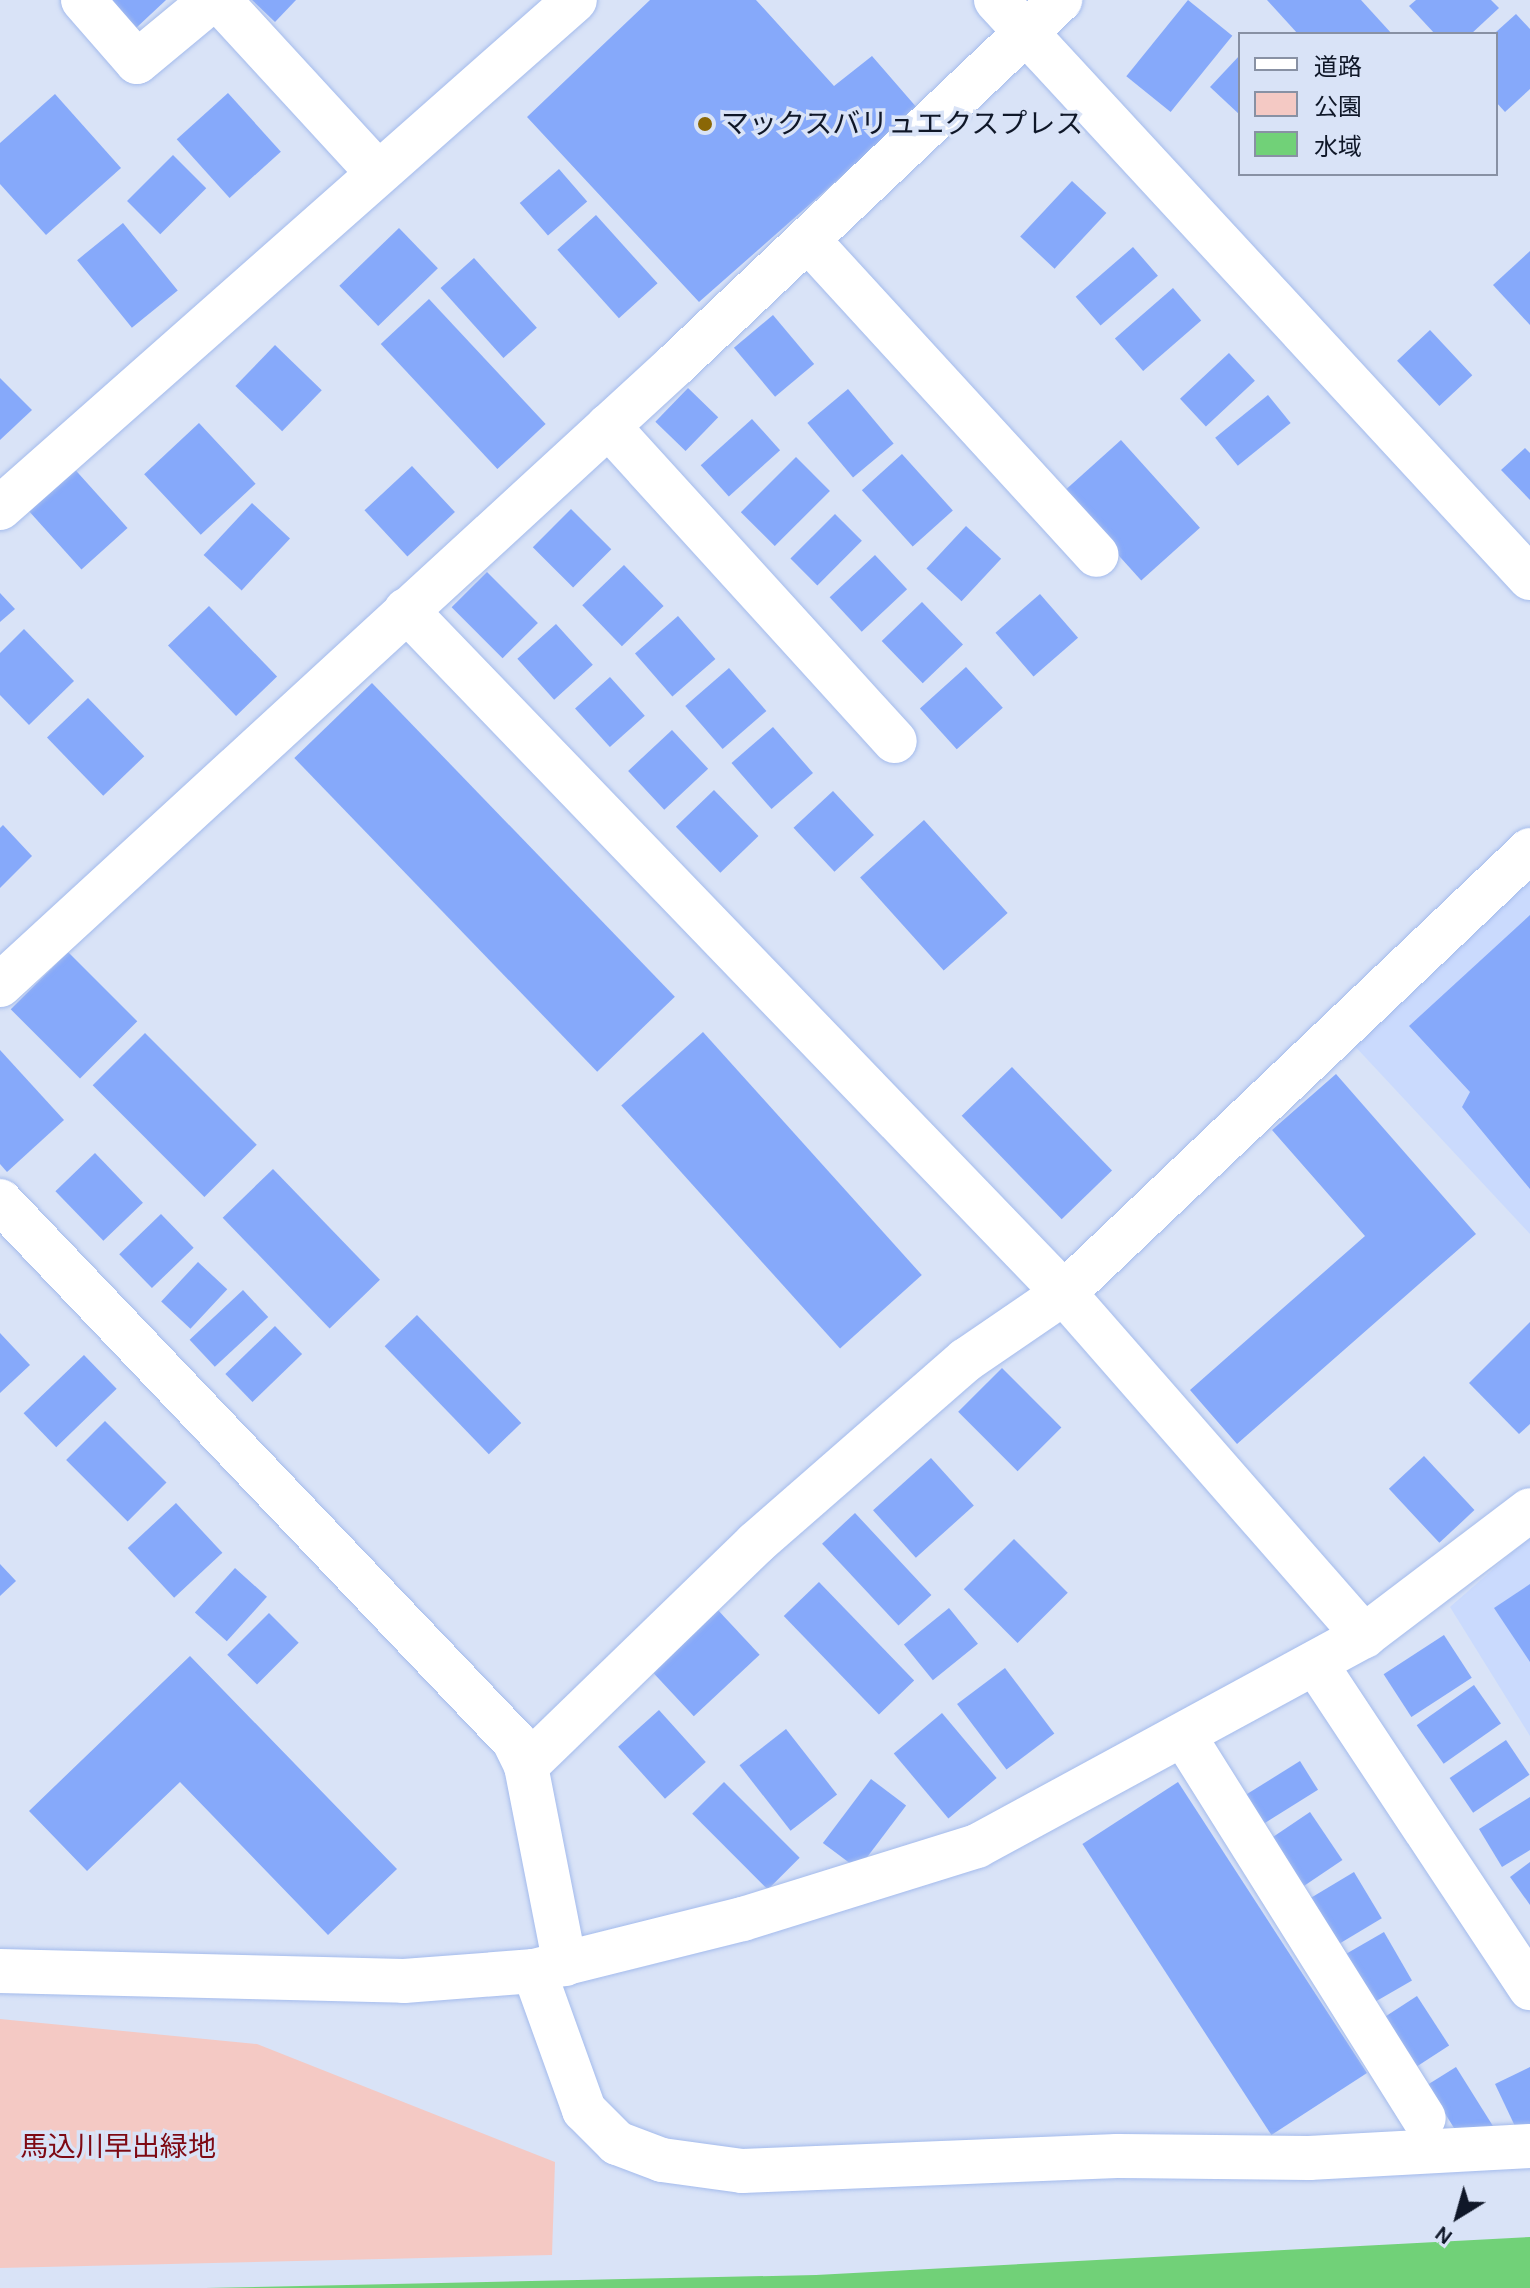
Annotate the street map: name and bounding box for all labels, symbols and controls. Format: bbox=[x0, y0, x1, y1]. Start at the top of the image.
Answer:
legend bbox=[1238, 32, 1498, 176]
text: 道路 bbox=[1314, 53, 1362, 81]
text: 公園 bbox=[1314, 93, 1362, 121]
place label: マックスバリュエクスプレス bbox=[721, 107, 1085, 141]
marker: マックスバリュエクスプレス bbox=[696, 115, 714, 133]
text: 水域 bbox=[1314, 133, 1362, 161]
park label: 馬込川早出緑地 bbox=[20, 2130, 216, 2164]
north arrow bbox=[1418, 2176, 1498, 2256]
text: N bbox=[1429, 2220, 1458, 2250]

